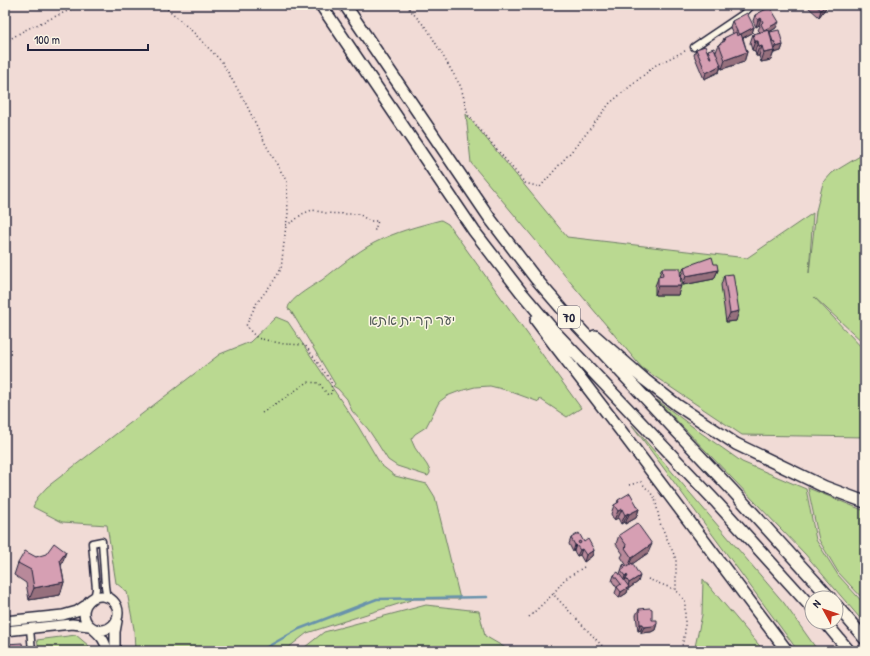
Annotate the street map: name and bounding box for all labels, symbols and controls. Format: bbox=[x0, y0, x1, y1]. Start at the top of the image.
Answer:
scale bar bbox=[28, 26, 148, 52]
text: 100 m bbox=[34, 31, 60, 48]
road number: 70 bbox=[558, 306, 580, 328]
park label: יער קריית אתא bbox=[369, 310, 455, 329]
north arrow bbox=[804, 590, 844, 630]
text: N bbox=[809, 597, 824, 610]

